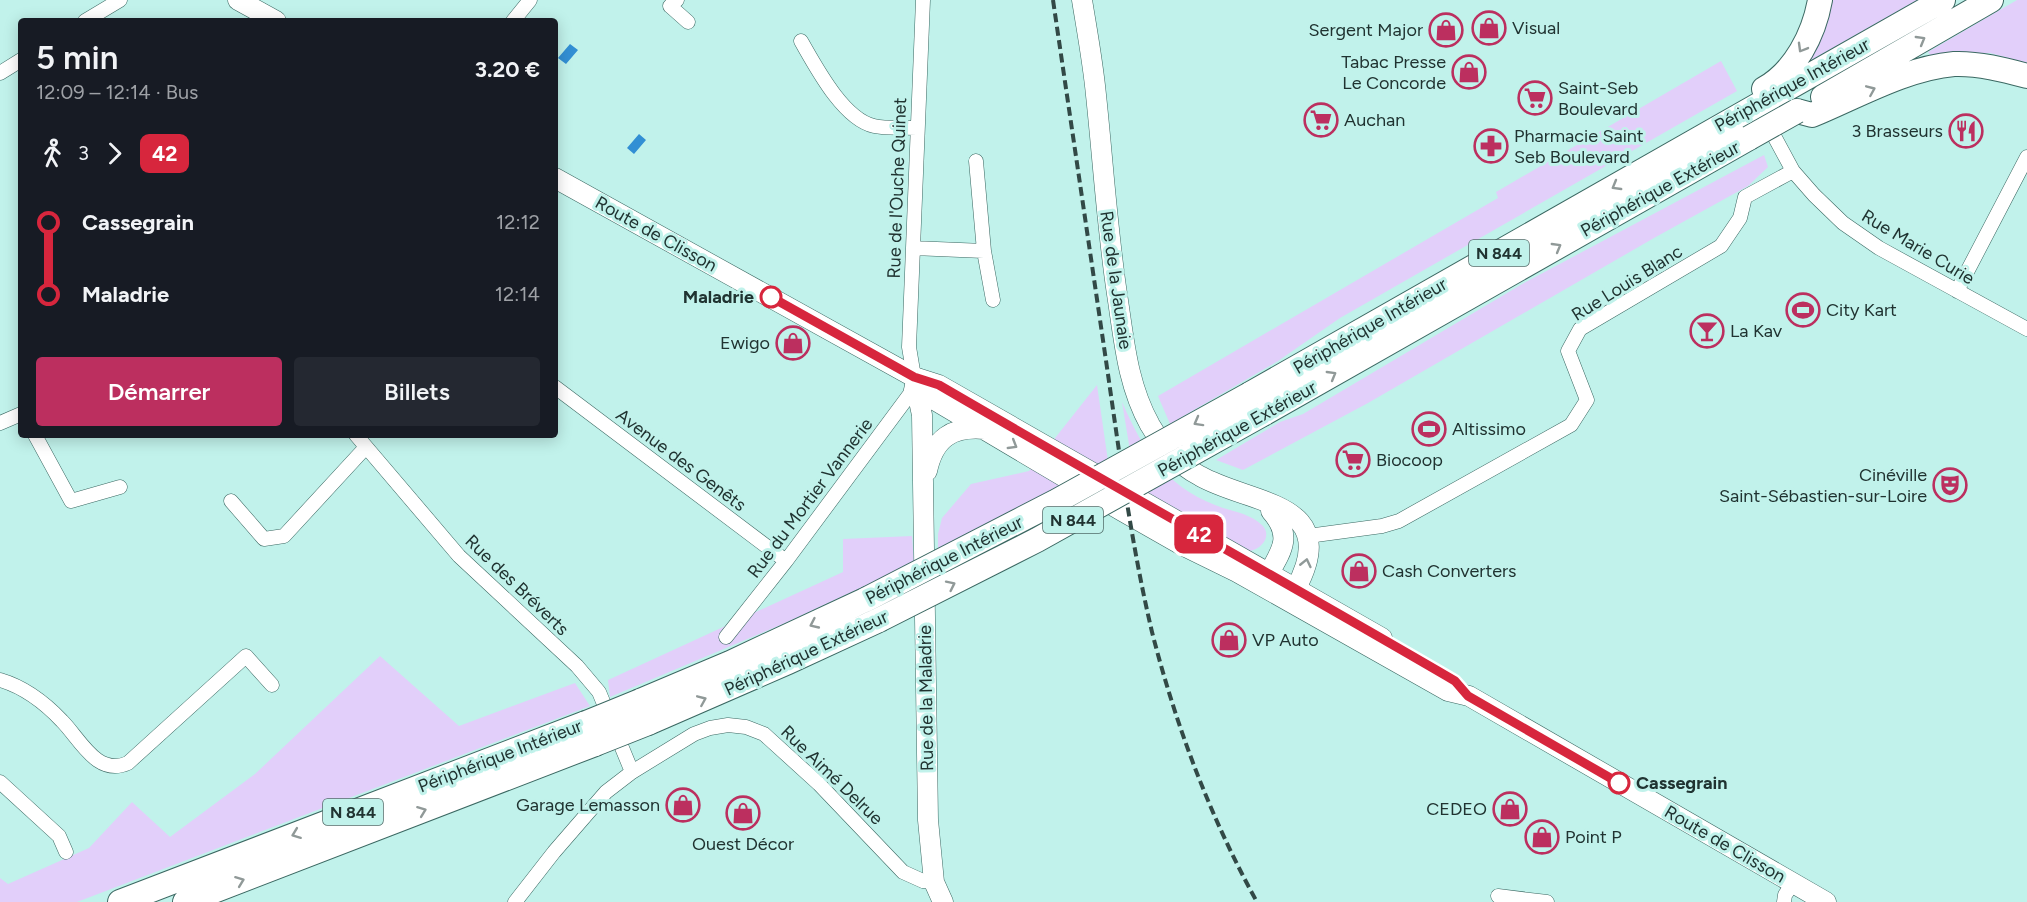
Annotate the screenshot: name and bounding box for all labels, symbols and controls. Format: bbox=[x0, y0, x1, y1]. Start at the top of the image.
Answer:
shop icon: Visual bbox=[1471, 10, 1507, 46]
shop icon: Sergent Major bbox=[1428, 12, 1464, 48]
place label: Visual bbox=[1512, 17, 1560, 39]
place label: Sergent Major bbox=[1309, 19, 1423, 41]
street label: Périphérique Intérieur bbox=[1711, 33, 1873, 137]
one-way arrow bbox=[1915, 36, 1925, 48]
text: 5 min bbox=[36, 38, 118, 77]
one-way arrow bbox=[1798, 42, 1809, 52]
place label: Tabac Presse Le Concorde bbox=[1341, 51, 1446, 94]
shop icon: Tabac Presse Le Concorde bbox=[1451, 54, 1487, 90]
text: 3.20 € bbox=[475, 56, 540, 83]
place label: Saint-Seb Boulevard bbox=[1558, 77, 1638, 120]
text: 12:09 – 12:14 · Bus bbox=[36, 80, 198, 104]
supermarket icon: Saint-Seb Boulevard bbox=[1517, 80, 1553, 116]
one-way arrow bbox=[1865, 85, 1876, 97]
street label: Rue de l'Ouche Quinet bbox=[883, 97, 911, 279]
supermarket icon: Auchan bbox=[1303, 102, 1339, 138]
place label: Auchan bbox=[1344, 109, 1405, 131]
restaurant icon: 3 Brasseurs bbox=[1948, 113, 1984, 149]
place label: 3 Brasseurs bbox=[1851, 120, 1943, 142]
place label: Pharmacie Saint Seb Boulevard bbox=[1514, 125, 1644, 168]
pharmacy icon: Pharmacie Saint Seb Boulevard bbox=[1473, 128, 1509, 164]
street label: Périphérique Extérieur bbox=[1577, 136, 1743, 242]
icon: walk bbox=[36, 137, 69, 170]
icon: forward bbox=[98, 137, 131, 170]
text: 3 bbox=[78, 141, 89, 165]
text: 42 bbox=[152, 141, 177, 166]
one-way arrow bbox=[1612, 179, 1622, 190]
street label: Route de Clisson bbox=[591, 191, 721, 277]
street label: Rue Marie Curie bbox=[1858, 205, 1979, 289]
text: Cassegrain bbox=[82, 209, 194, 236]
street label: Rue de la Jaunaie bbox=[1095, 209, 1137, 351]
text: 12:12 bbox=[496, 210, 540, 234]
road number: N 844 bbox=[1469, 240, 1529, 266]
street label: Rue Louis Blanc bbox=[1568, 240, 1687, 326]
one-way arrow bbox=[1550, 243, 1561, 254]
street label: Périphérique Intérieur bbox=[1289, 273, 1451, 379]
text: Maladrie bbox=[82, 281, 169, 308]
text: 12:14 bbox=[495, 282, 540, 306]
place label: Maladrie bbox=[683, 286, 754, 308]
marker: Maladrie bbox=[760, 286, 782, 308]
sports icon: City Kart bbox=[1785, 292, 1821, 328]
place label: City Kart bbox=[1826, 299, 1897, 321]
bar icon: La Kav bbox=[1689, 313, 1725, 349]
place label: La Kav bbox=[1730, 320, 1783, 342]
shop icon: Ewigo bbox=[775, 325, 811, 361]
place label: Ewigo bbox=[720, 332, 770, 354]
button: Démarrer bbox=[36, 357, 282, 426]
button: Billets bbox=[294, 357, 540, 426]
one-way arrow bbox=[1326, 371, 1337, 382]
street label: Périphérique Extérieur bbox=[1154, 376, 1320, 482]
street label: Avenue des Genêts bbox=[612, 404, 750, 516]
sports icon: Altissimo bbox=[1411, 411, 1447, 447]
street label: Rue du Mortier Vannerie bbox=[743, 414, 877, 582]
one-way arrow bbox=[1194, 415, 1205, 426]
place label: Altissimo bbox=[1452, 418, 1526, 440]
one-way arrow bbox=[1007, 437, 1017, 449]
supermarket icon: Biocoop bbox=[1335, 442, 1371, 478]
place label: Biocoop bbox=[1376, 449, 1443, 471]
place label: Cinéville Saint-Sébastien-sur-Loire bbox=[1719, 464, 1927, 507]
theatre icon: Cinéville Saint-Sébastien-sur-Loire bbox=[1932, 467, 1968, 503]
road number: N 844 bbox=[1043, 507, 1103, 533]
street label: Périphérique Intérieur bbox=[862, 511, 1026, 609]
line badge: 42 bbox=[1172, 514, 1226, 554]
text: 42 bbox=[1186, 522, 1212, 547]
street label: Rue des Bréverts bbox=[461, 530, 573, 640]
shop icon: Cash Converters bbox=[1341, 553, 1377, 589]
one-way arrow bbox=[1298, 558, 1311, 568]
place label: Cash Converters bbox=[1382, 560, 1516, 582]
one-way arrow bbox=[944, 580, 955, 592]
street label: Périphérique Extérieur bbox=[721, 605, 891, 701]
one-way arrow bbox=[810, 617, 821, 629]
shop icon: VP Auto bbox=[1211, 622, 1247, 658]
street label: Rue de la Maladrie bbox=[914, 625, 938, 771]
place label: VP Auto bbox=[1252, 629, 1319, 651]
one-way arrow bbox=[696, 695, 707, 707]
street label: Périphérique Intérieur bbox=[415, 715, 585, 797]
street label: Rue Aimé Delrue bbox=[776, 721, 888, 829]
marker: Cassegrain bbox=[1608, 772, 1630, 794]
place label: Cassegrain bbox=[1636, 772, 1728, 794]
shop icon: Garage Lemasson bbox=[665, 787, 701, 823]
shop icon: CEDEO bbox=[1492, 791, 1528, 827]
place label: Garage Lemasson bbox=[516, 794, 660, 816]
shop icon: Ouest Décor bbox=[725, 795, 761, 831]
place label: CEDEO bbox=[1426, 798, 1487, 820]
road number: N 844 bbox=[323, 799, 383, 825]
street label: Route de Clisson bbox=[1661, 800, 1789, 888]
one-way arrow bbox=[416, 806, 427, 819]
shop icon: Point P bbox=[1524, 819, 1560, 855]
place label: Point P bbox=[1565, 826, 1622, 848]
one-way arrow bbox=[291, 827, 302, 839]
place label: Ouest Décor bbox=[692, 833, 794, 855]
one-way arrow bbox=[234, 876, 245, 888]

